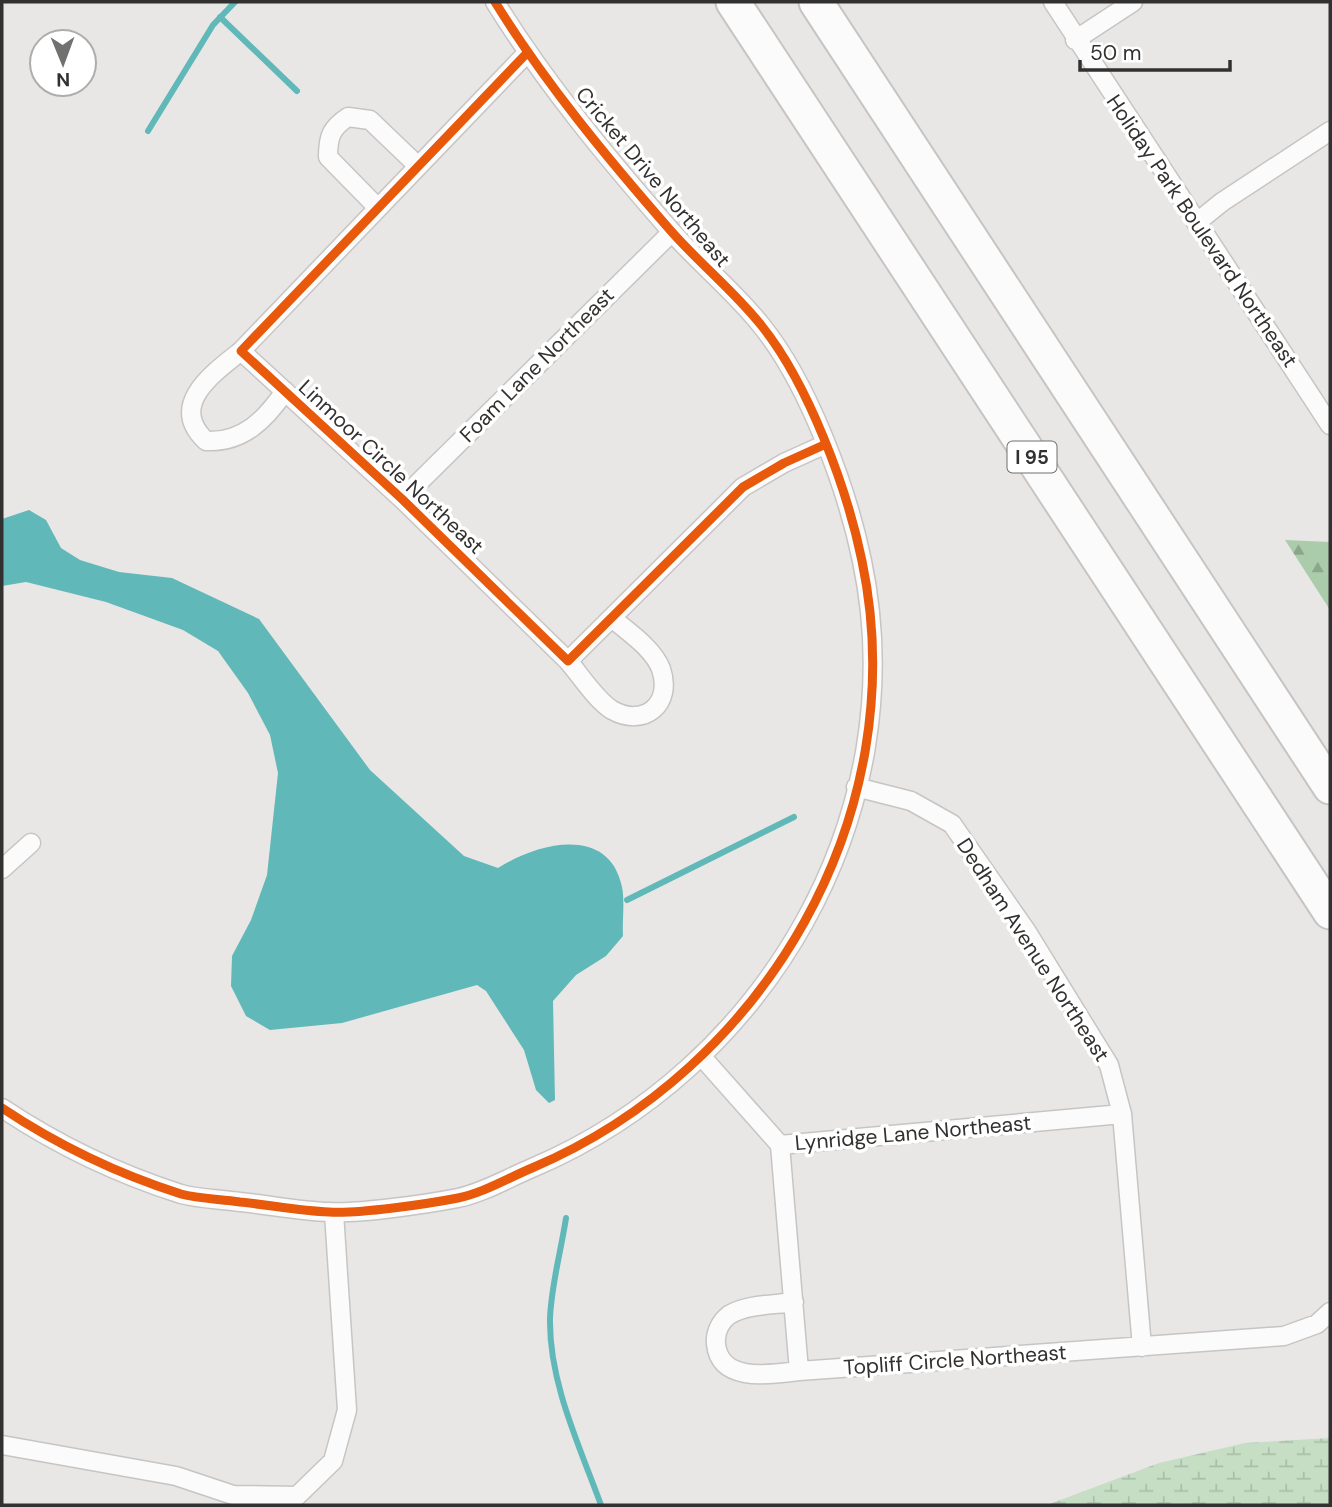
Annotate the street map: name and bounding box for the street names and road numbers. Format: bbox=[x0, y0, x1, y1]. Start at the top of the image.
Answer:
street label: Cricket Drive Northeast bbox=[569, 81, 737, 273]
street label: Holiday Park Boulevard Northeast bbox=[1100, 89, 1304, 373]
street label: Foam Lane Northeast bbox=[454, 282, 620, 448]
street label: Linmoor Circle Northeast bbox=[292, 374, 490, 560]
road number: I 95 bbox=[1007, 442, 1056, 472]
street label: Dedham Avenue Northeast bbox=[950, 833, 1116, 1067]
street label: Lynridge Lane Northeast bbox=[794, 1109, 1032, 1157]
street label: Topliff Circle Northeast bbox=[843, 1338, 1067, 1382]

